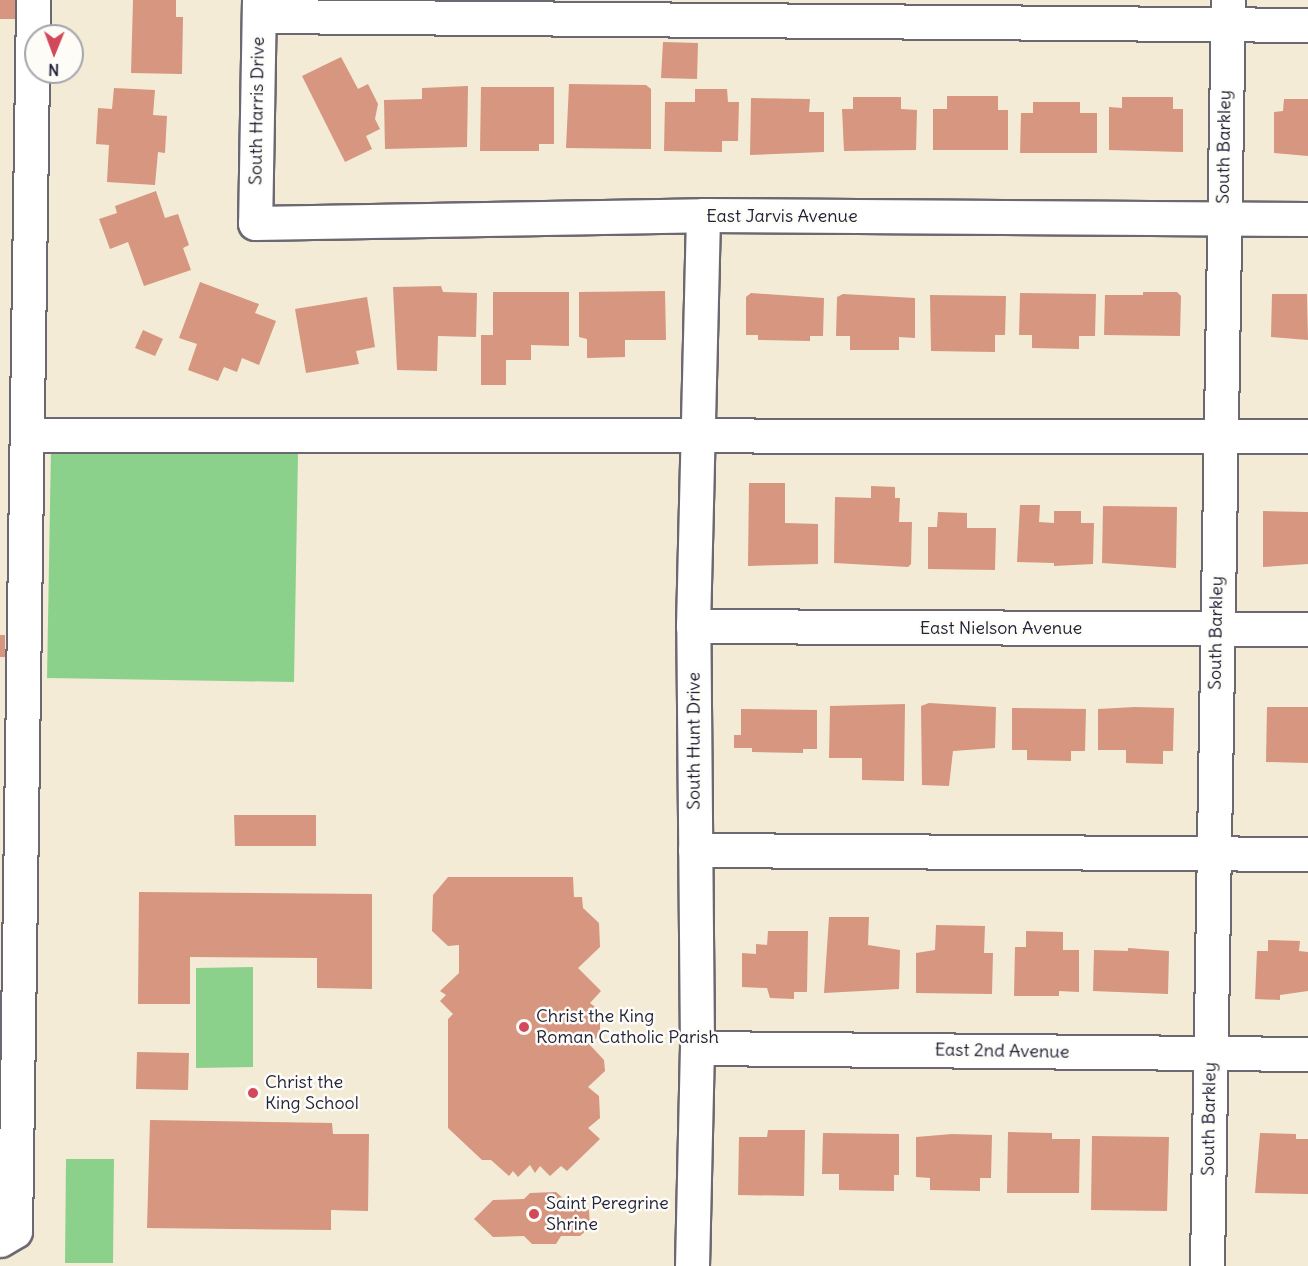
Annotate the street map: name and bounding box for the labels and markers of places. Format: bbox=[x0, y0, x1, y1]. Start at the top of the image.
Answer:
place label: Christ the King Roman Catholic Parish bbox=[536, 1006, 719, 1048]
marker: Christ the King Roman Catholic Parish bbox=[517, 1020, 531, 1034]
place label: Christ the King School bbox=[265, 1072, 359, 1114]
marker: Christ the King School bbox=[246, 1086, 260, 1100]
place label: Saint Peregrine Shrine bbox=[546, 1193, 669, 1236]
marker: Saint Peregrine Shrine bbox=[527, 1207, 541, 1221]

